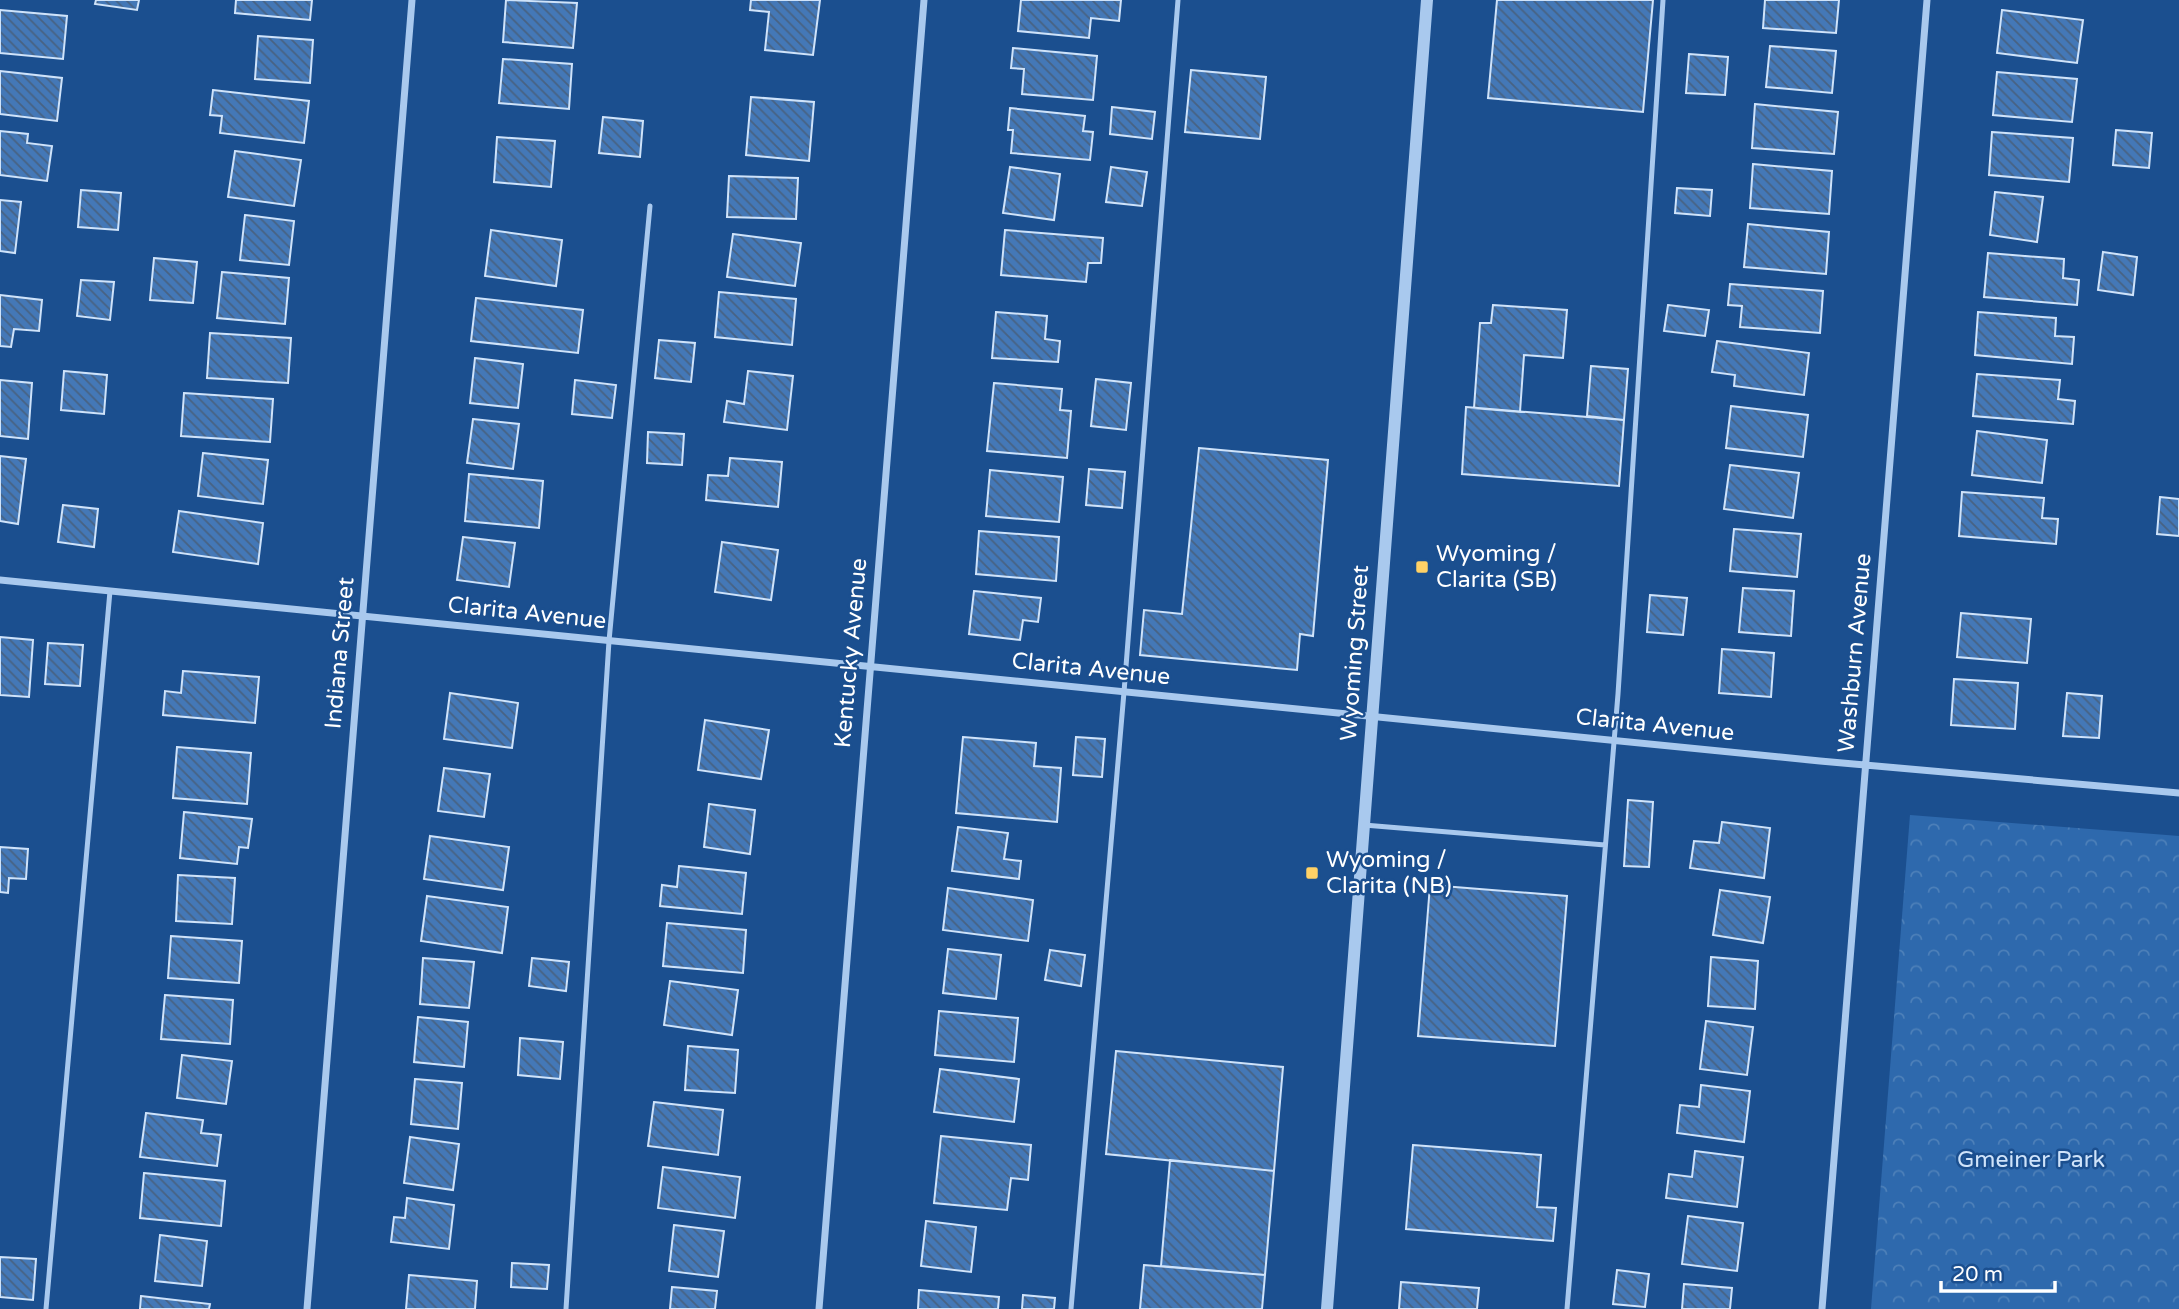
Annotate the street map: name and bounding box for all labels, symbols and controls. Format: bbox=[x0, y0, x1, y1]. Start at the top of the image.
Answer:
place label: Wyoming / Clarita (SB) bbox=[1436, 540, 1557, 594]
street label: Washburn Avenue bbox=[1832, 552, 1878, 754]
street label: Kentucky Avenue bbox=[829, 557, 873, 749]
marker: Wyoming / Clarita (SB) bbox=[1414, 559, 1430, 575]
street label: Wyoming Street bbox=[1335, 564, 1375, 742]
street label: Indiana Street bbox=[319, 576, 361, 730]
street label: Clarita Avenue bbox=[446, 591, 608, 635]
street label: Clarita Avenue bbox=[1010, 647, 1172, 691]
street label: Clarita Avenue bbox=[1574, 703, 1736, 747]
place label: Wyoming / Clarita (NB) bbox=[1326, 846, 1452, 900]
marker: Wyoming / Clarita (NB) bbox=[1304, 865, 1320, 881]
park label: Gmeiner Park bbox=[1957, 1146, 2105, 1174]
scale bar bbox=[1941, 1250, 2055, 1294]
text: 20 m bbox=[1952, 1262, 2003, 1287]

